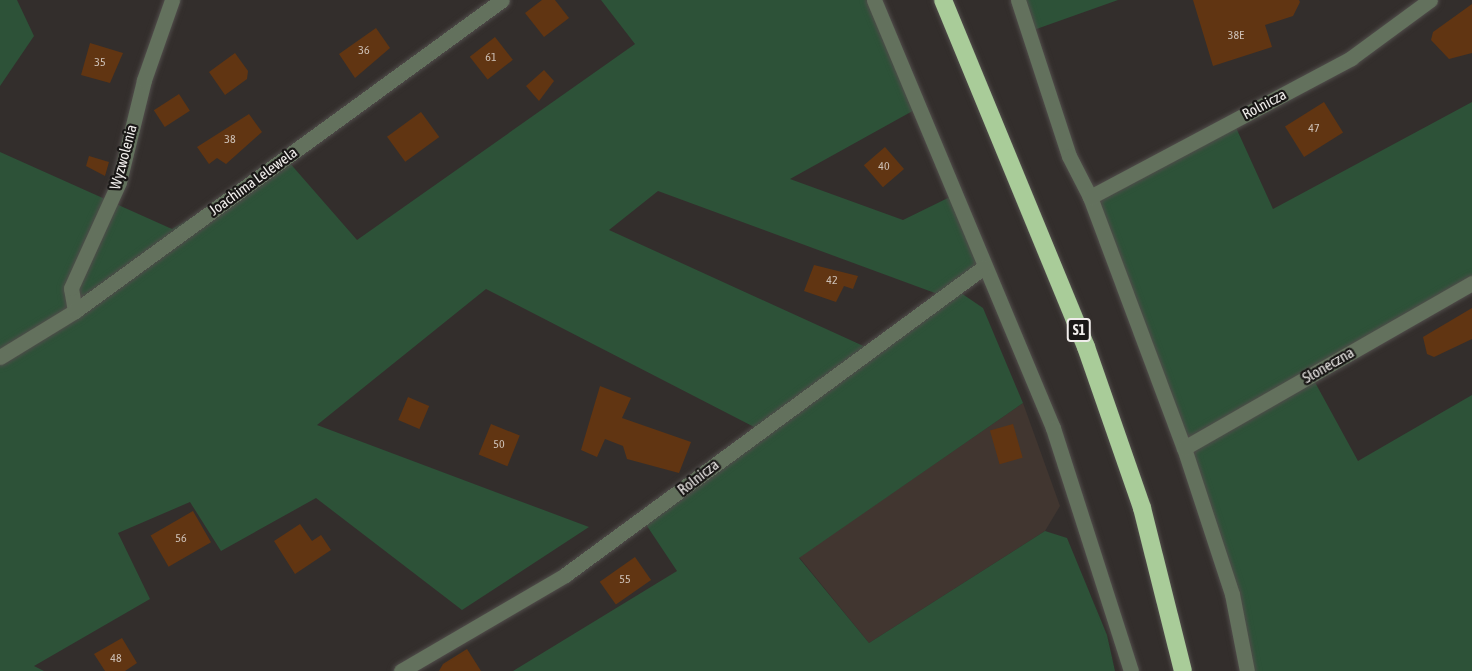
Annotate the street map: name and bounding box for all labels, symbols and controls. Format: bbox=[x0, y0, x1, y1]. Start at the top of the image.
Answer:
house number: 38E bbox=[1228, 29, 1244, 43]
house number: 36 bbox=[358, 44, 370, 58]
house number: 61 bbox=[485, 51, 497, 65]
house number: 35 bbox=[94, 56, 106, 70]
street label: Rolnicza bbox=[1239, 85, 1289, 123]
street label: Wyzwolenia bbox=[106, 122, 140, 192]
house number: 47 bbox=[1308, 122, 1320, 136]
house number: 38 bbox=[224, 133, 236, 147]
street label: Joachima Lelewela bbox=[205, 143, 301, 219]
house number: 40 bbox=[878, 160, 890, 174]
house number: 42 bbox=[826, 274, 838, 288]
road number: S1 bbox=[1066, 319, 1092, 341]
street label: Słoneczna bbox=[1299, 343, 1357, 387]
house number: 50 bbox=[493, 438, 505, 452]
street label: Rolnicza bbox=[674, 455, 722, 499]
house number: 56 bbox=[175, 532, 187, 546]
house number: 55 bbox=[619, 573, 631, 587]
house number: 48 bbox=[110, 652, 122, 666]

